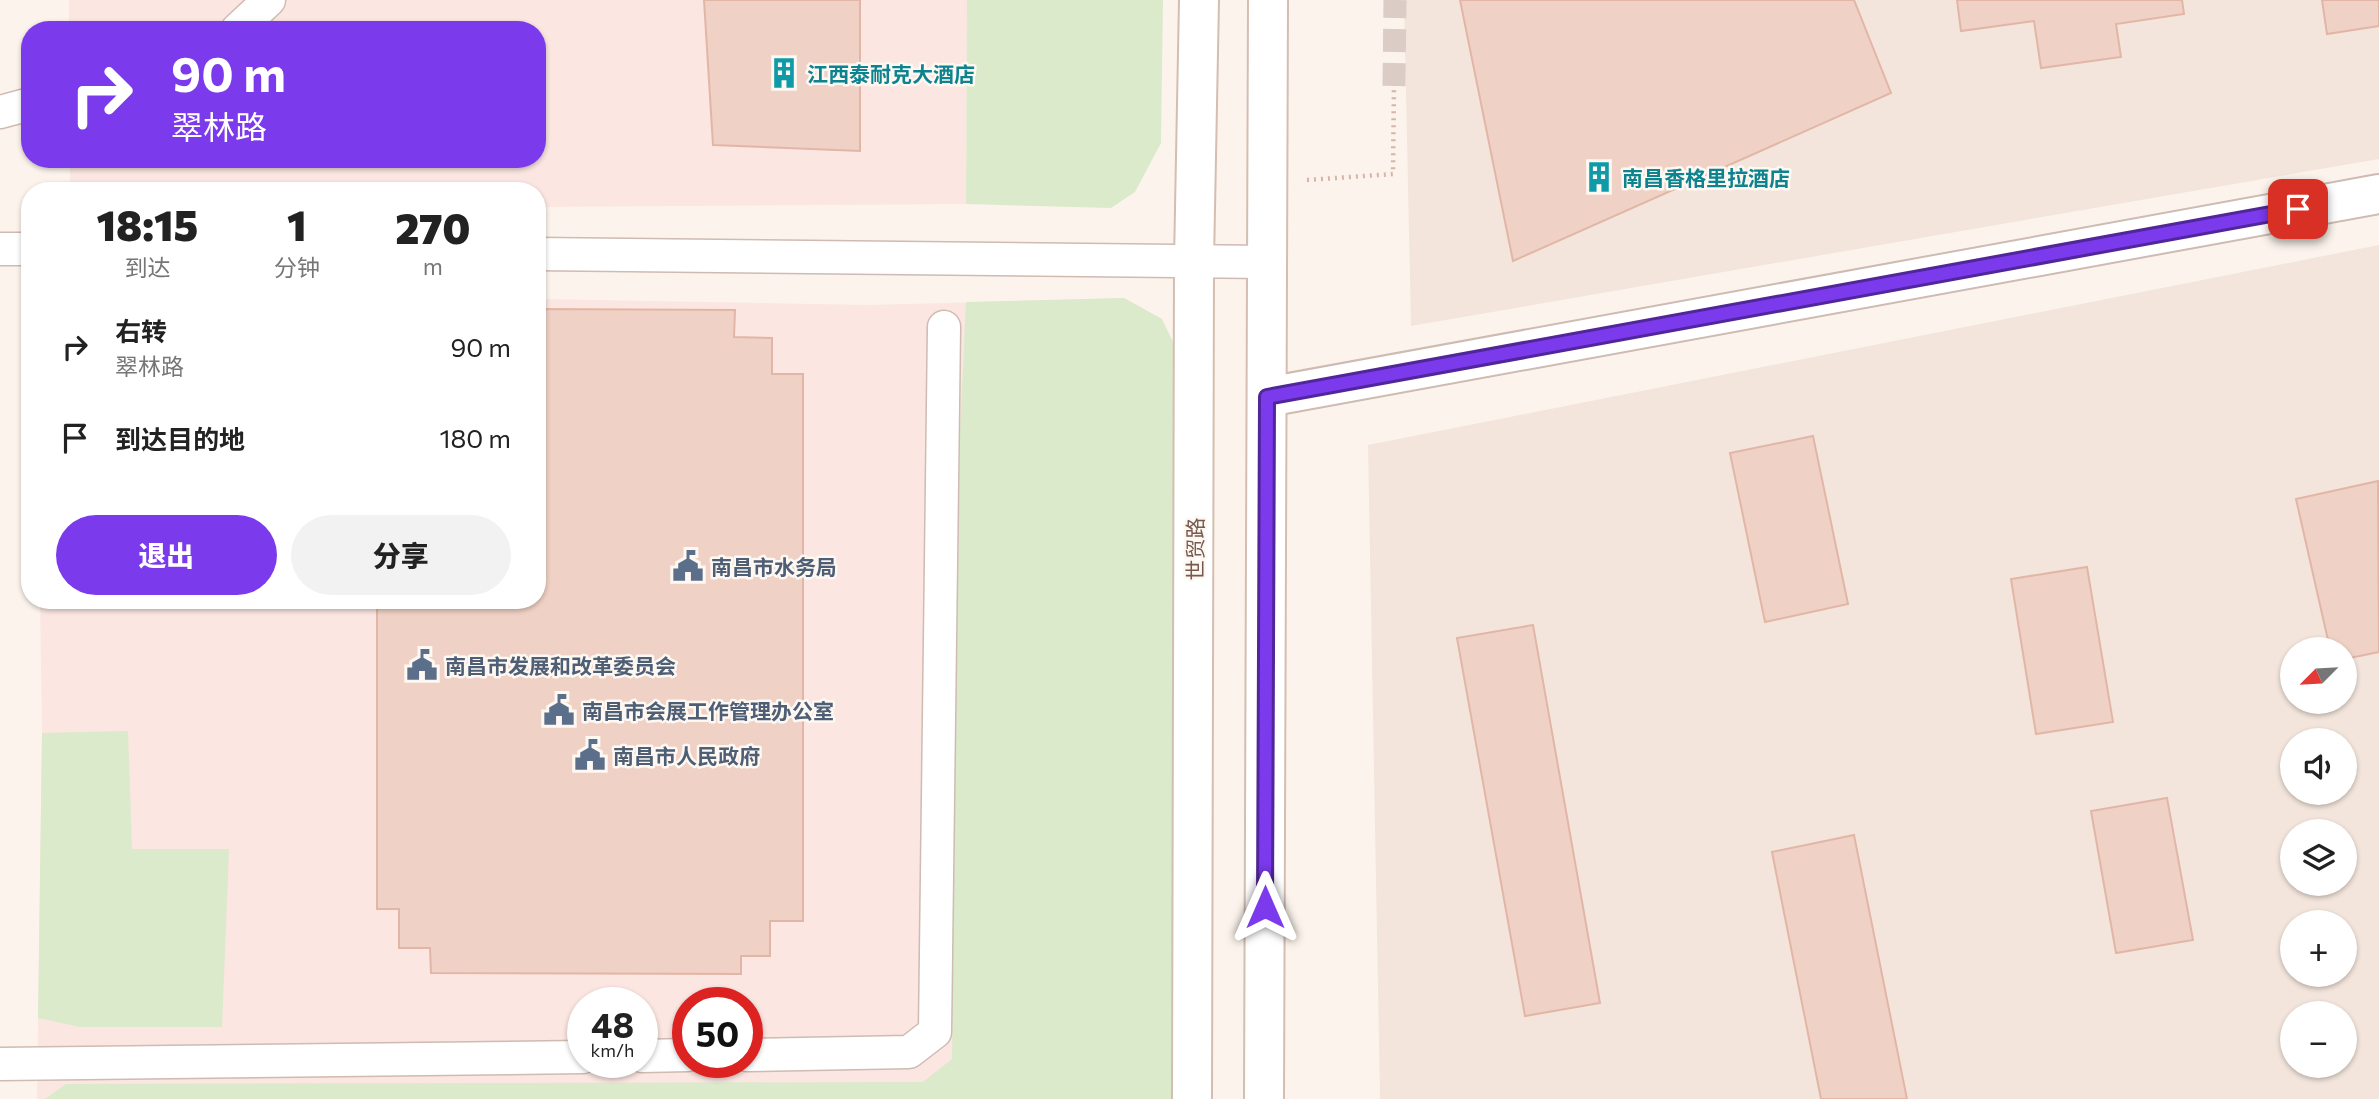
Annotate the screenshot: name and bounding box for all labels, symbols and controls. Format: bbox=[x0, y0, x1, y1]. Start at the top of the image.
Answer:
text: 90 m bbox=[171, 42, 286, 102]
icon: right bbox=[56, 49, 147, 140]
building icon: 江西泰耐克大酒店 bbox=[767, 56, 801, 90]
place label: 江西泰耐克大酒店 bbox=[807, 61, 975, 86]
text: 翠林路 bbox=[171, 106, 267, 146]
building icon: 南昌香格里拉酒店 bbox=[1582, 160, 1616, 194]
place label: 南昌香格里拉酒店 bbox=[1622, 165, 1790, 190]
pin bbox=[2268, 179, 2328, 239]
icon: arrive bbox=[2279, 190, 2317, 228]
text: 18:15 bbox=[96, 198, 198, 250]
text: 1 bbox=[287, 198, 307, 250]
text: 270 bbox=[395, 201, 471, 253]
text: m bbox=[423, 252, 443, 280]
text: 到达 bbox=[124, 253, 170, 281]
text: 分钟 bbox=[274, 253, 320, 281]
text: 右转 bbox=[115, 315, 167, 346]
icon: right bbox=[56, 328, 94, 366]
text: 90 m bbox=[451, 331, 511, 362]
text: 翠林路 bbox=[115, 352, 184, 380]
icon: arrive bbox=[56, 419, 94, 457]
text: 180 m bbox=[439, 422, 511, 453]
text: 到达目的地 bbox=[115, 423, 245, 454]
button: 退出 bbox=[56, 515, 277, 595]
button: 分享 bbox=[291, 515, 511, 595]
street label: 世贸路 bbox=[1182, 518, 1207, 581]
public building icon: 南昌市水务局 bbox=[671, 549, 705, 583]
place label: 南昌市水务局 bbox=[711, 554, 837, 579]
north arrow bbox=[2280, 637, 2357, 714]
map controls bbox=[2280, 637, 2357, 1078]
public building icon: 南昌市发展和改革委员会 bbox=[405, 648, 439, 682]
place label: 南昌市发展和改革委员会 bbox=[445, 653, 676, 678]
public building icon: 南昌市会展工作管理办公室 bbox=[542, 693, 576, 727]
place label: 南昌市会展工作管理办公室 bbox=[582, 698, 834, 723]
button: sound bbox=[2280, 728, 2357, 805]
public building icon: 南昌市人民政府 bbox=[573, 738, 607, 772]
place label: 南昌市人民政府 bbox=[613, 743, 760, 768]
button: layers bbox=[2280, 819, 2357, 896]
position arrow bbox=[1228, 870, 1302, 944]
button: + bbox=[2280, 910, 2357, 987]
speed limit sign: 50 bbox=[672, 987, 763, 1078]
button: − bbox=[2280, 1001, 2357, 1078]
text: 48 bbox=[591, 1002, 634, 1045]
text: km/h bbox=[591, 1039, 634, 1061]

